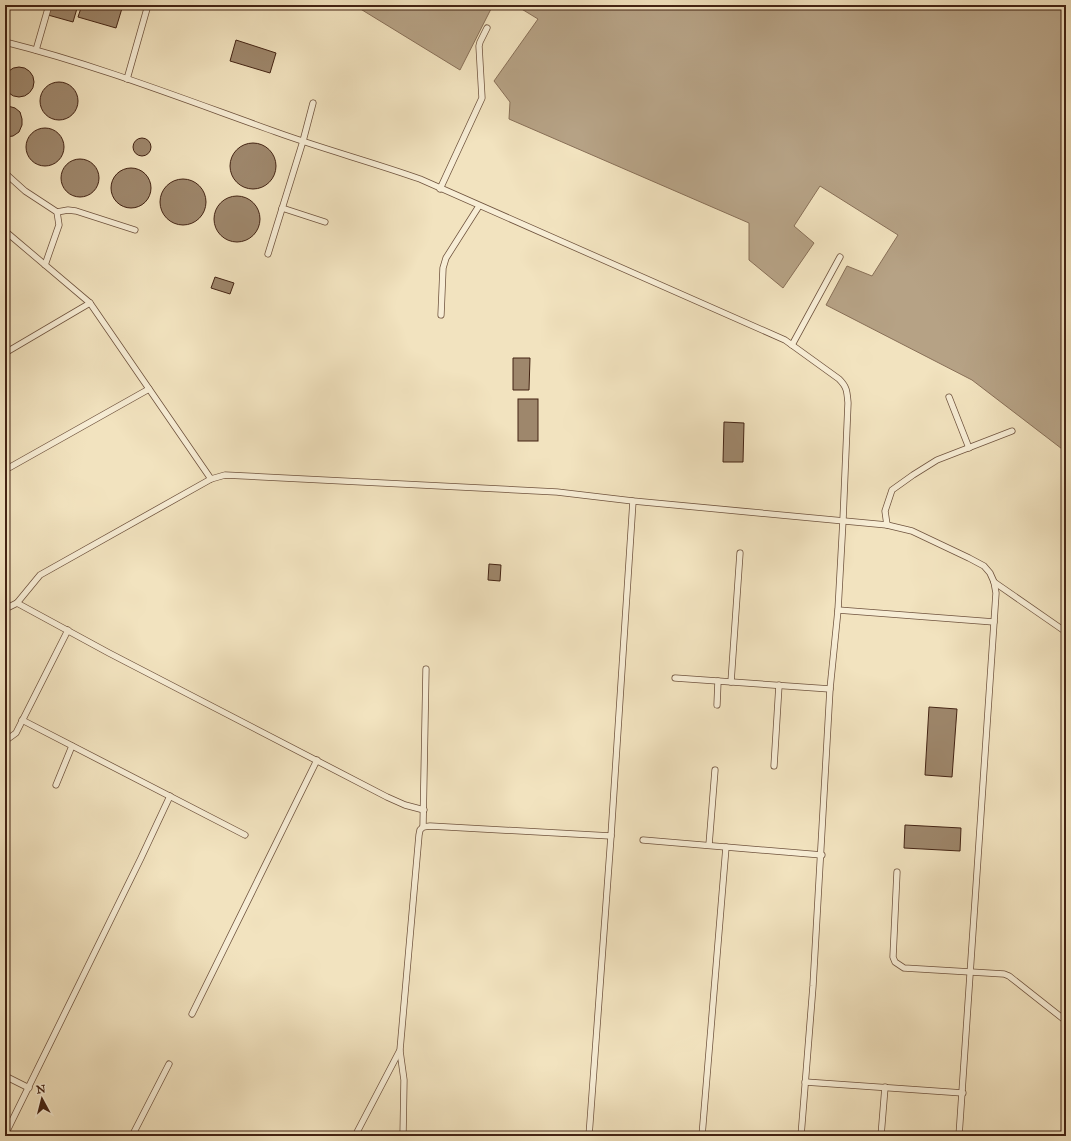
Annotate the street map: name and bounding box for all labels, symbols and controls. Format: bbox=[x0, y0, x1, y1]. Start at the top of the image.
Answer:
north arrow bbox=[22, 1079, 62, 1119]
text: N bbox=[35, 1082, 47, 1097]

